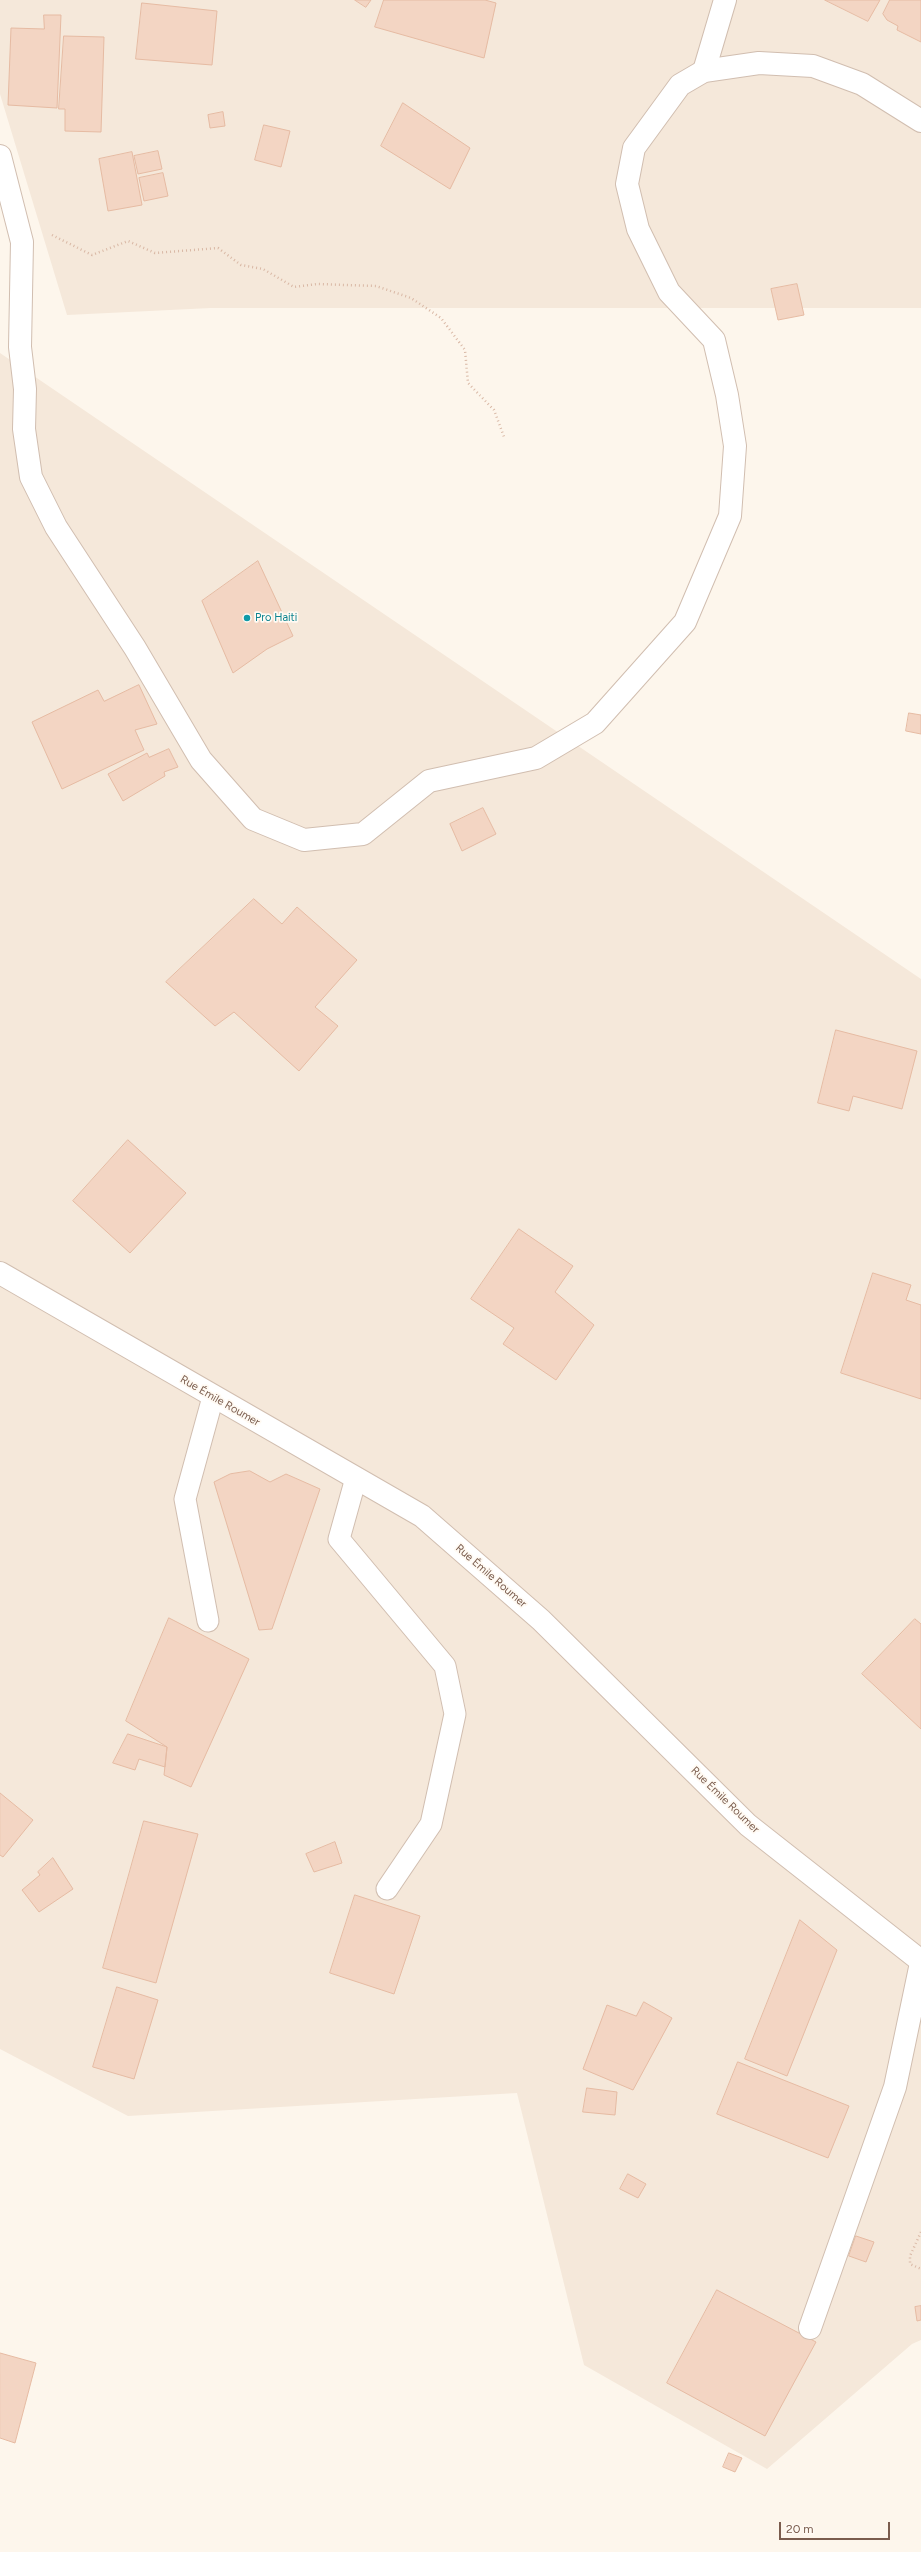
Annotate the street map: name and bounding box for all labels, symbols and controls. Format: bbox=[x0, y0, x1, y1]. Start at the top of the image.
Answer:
place label: Pro Haiti bbox=[255, 611, 297, 625]
marker: Pro Haiti bbox=[242, 613, 252, 623]
street label: Rue Émile Roumer bbox=[178, 1373, 262, 1429]
street label: Rue Émile Roumer bbox=[453, 1542, 529, 1610]
street label: Rue Émile Roumer bbox=[688, 1764, 762, 1836]
scale bar bbox=[781, 2514, 892, 2540]
text: 20 m bbox=[786, 2522, 814, 2536]

